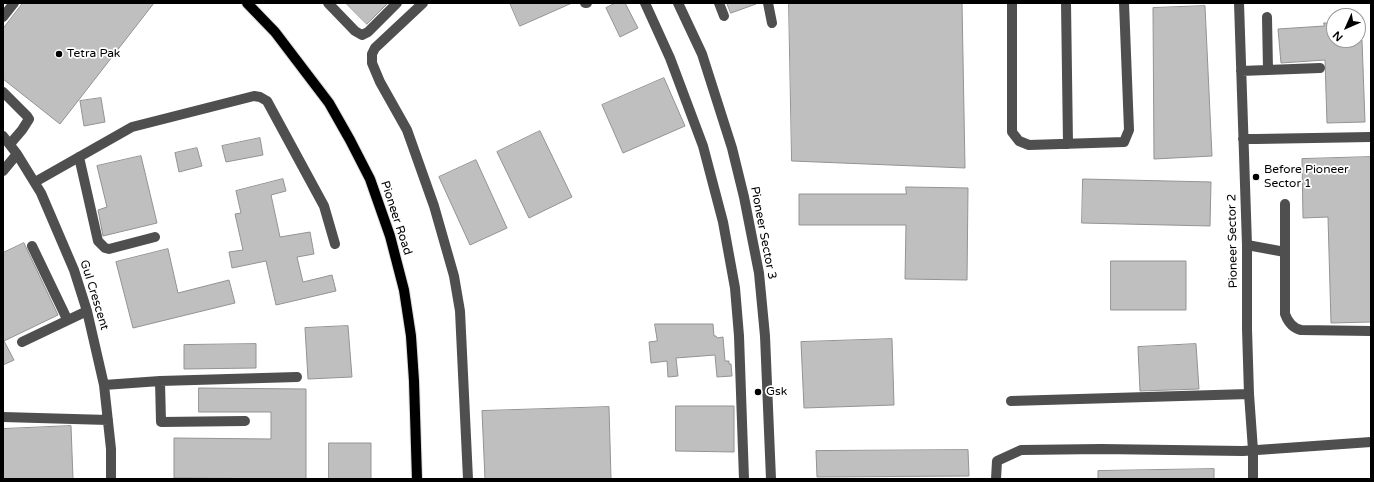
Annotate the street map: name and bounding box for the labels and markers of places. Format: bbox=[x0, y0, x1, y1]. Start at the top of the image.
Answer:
place label: Tetra Pak bbox=[67, 47, 120, 61]
marker: Tetra Pak bbox=[54, 49, 64, 59]
place label: Before Pioneer Sector 1 bbox=[1264, 163, 1349, 191]
marker: Before Pioneer Sector 1 bbox=[1251, 172, 1261, 182]
place label: Gsk bbox=[766, 385, 787, 399]
marker: Gsk bbox=[753, 387, 763, 397]

